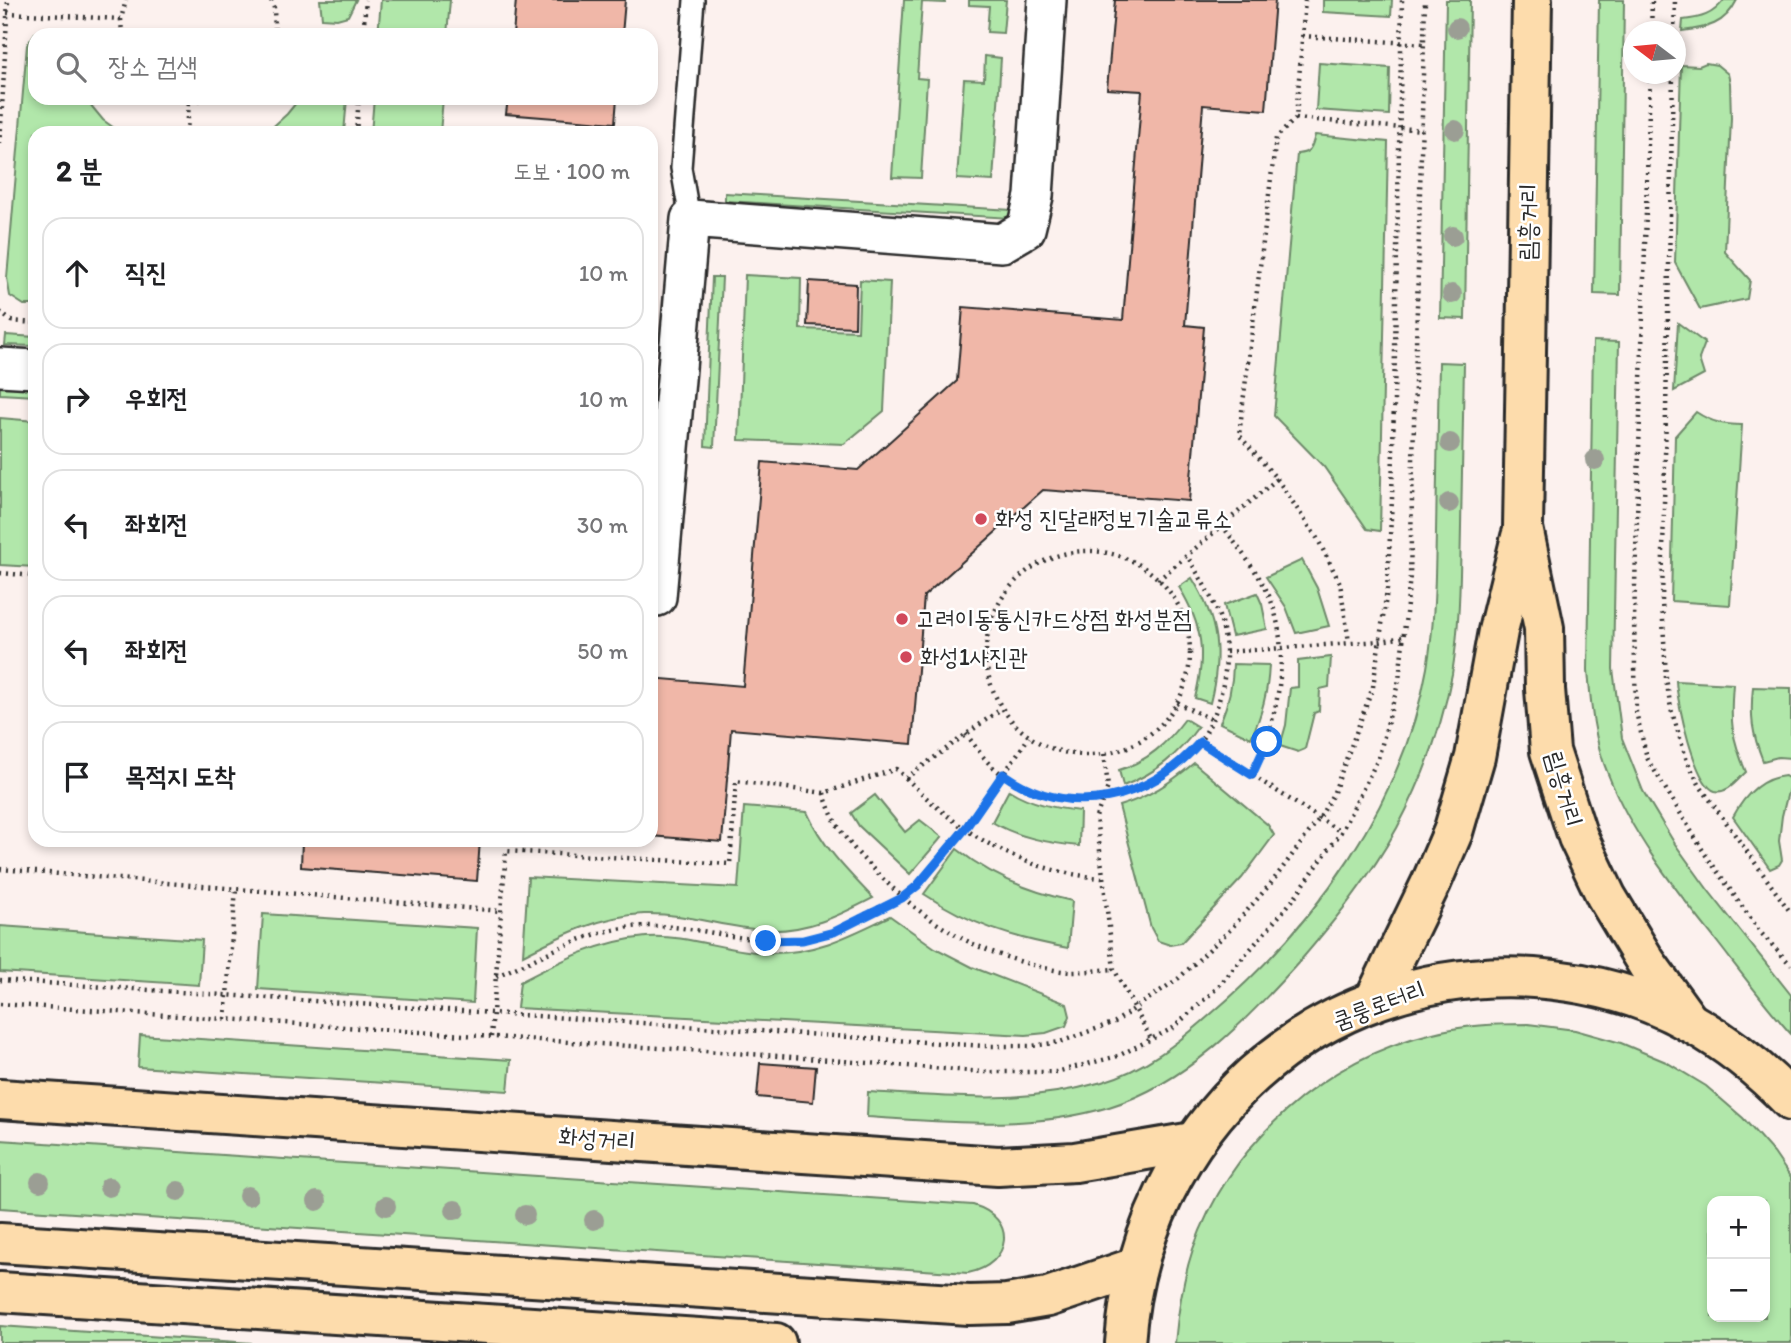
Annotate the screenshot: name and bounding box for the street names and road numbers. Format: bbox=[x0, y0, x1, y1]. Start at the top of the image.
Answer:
street label: 림흥거리 bbox=[1512, 183, 1543, 261]
street label: 림흥거리 bbox=[1540, 748, 1589, 830]
street label: 쿰룽로터리 bbox=[1329, 974, 1429, 1035]
street label: 화성거리 bbox=[557, 1121, 637, 1156]

